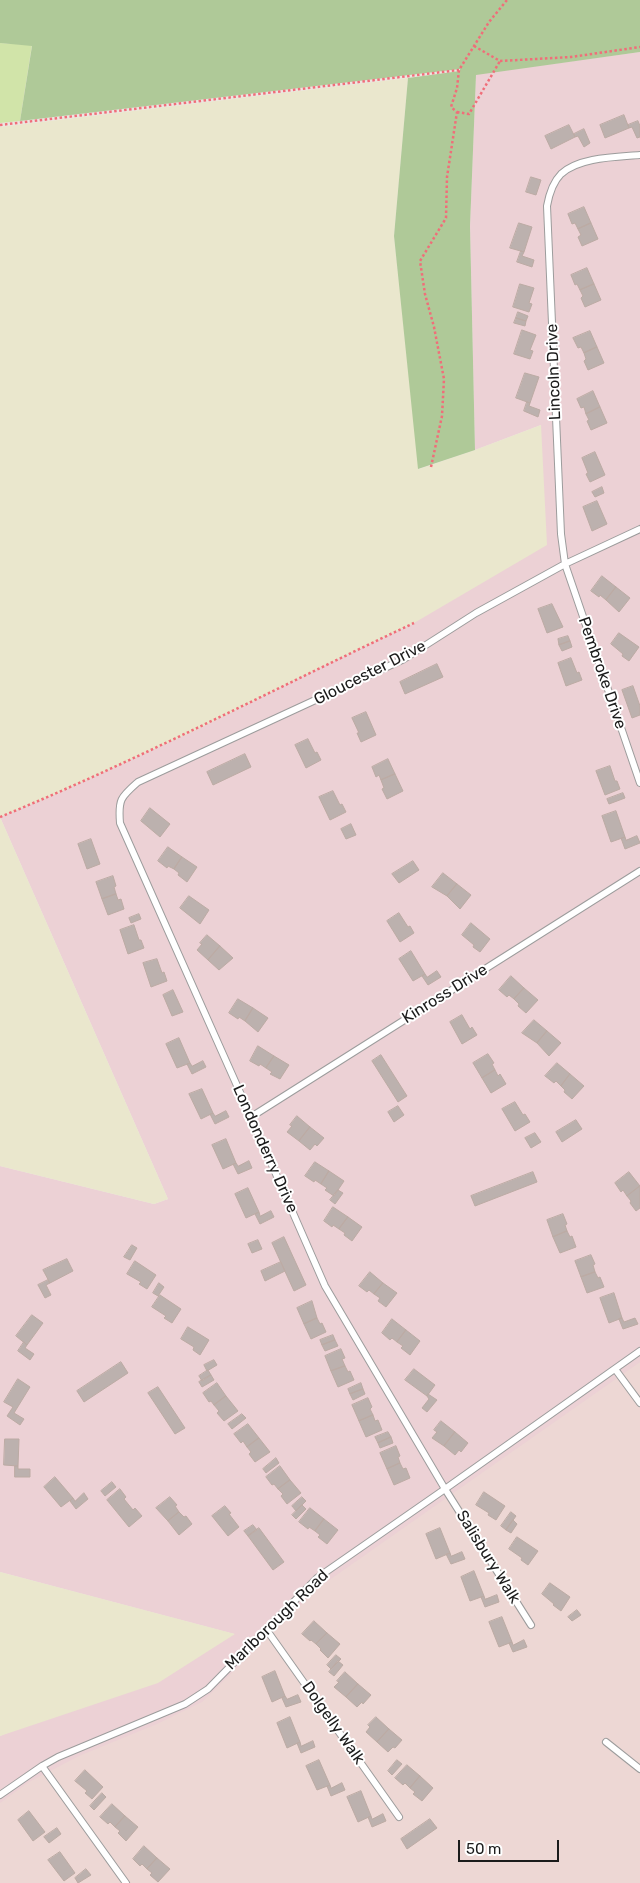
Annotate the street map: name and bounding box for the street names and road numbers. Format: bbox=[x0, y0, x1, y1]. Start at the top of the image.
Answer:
street label: Lincoln Drive bbox=[543, 323, 565, 421]
street label: Pembroke Drive bbox=[574, 614, 630, 732]
street label: Gloucester Drive bbox=[311, 636, 429, 710]
street label: Kinross Drive bbox=[399, 960, 491, 1028]
street label: Londonderry Drive bbox=[228, 1082, 302, 1216]
street label: Salisbury Walk bbox=[452, 1507, 524, 1607]
street label: Marlborough Road bbox=[221, 1566, 333, 1674]
street label: Dolgelly Walk bbox=[297, 1678, 369, 1768]

